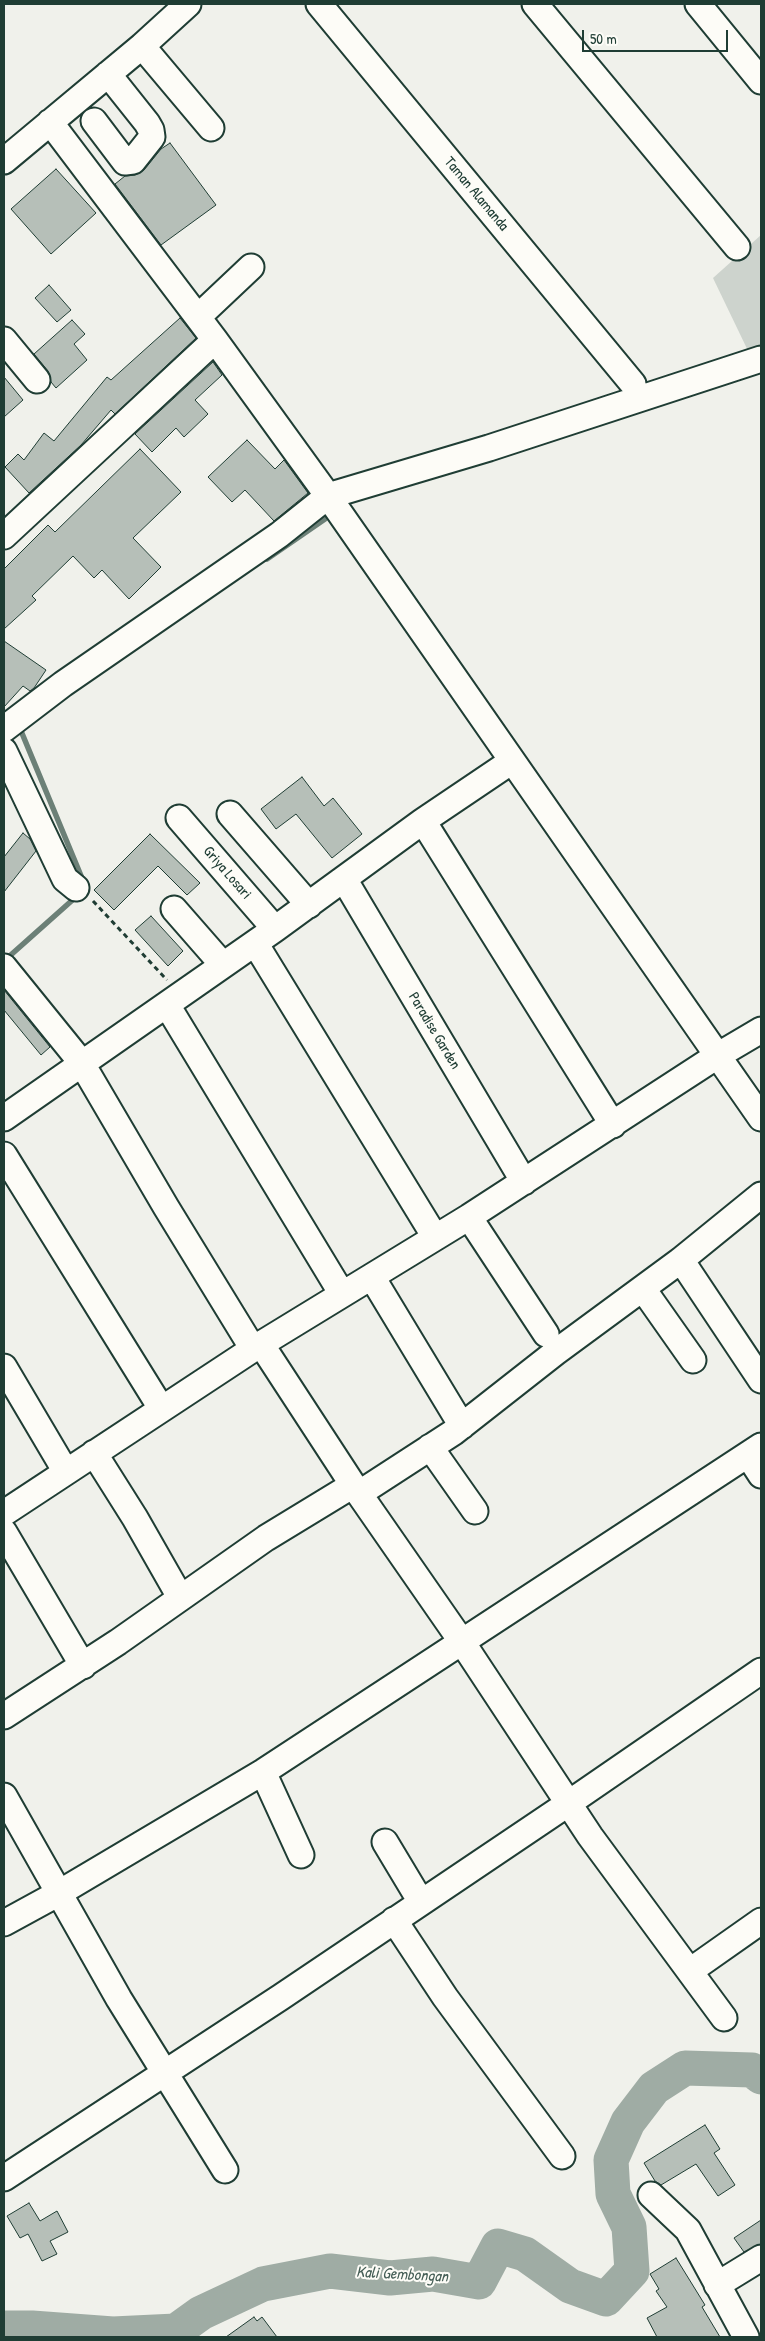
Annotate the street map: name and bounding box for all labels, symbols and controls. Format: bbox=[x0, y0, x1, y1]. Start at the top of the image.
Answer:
scale bar bbox=[585, 20, 731, 52]
text: 50 m bbox=[590, 28, 617, 49]
street label: Taman Alamanda bbox=[440, 153, 512, 235]
street label: Griya Losari bbox=[199, 843, 255, 903]
street label: Paradise Garden bbox=[404, 989, 464, 1073]
water label: Kali Gembongan bbox=[356, 2263, 448, 2287]

